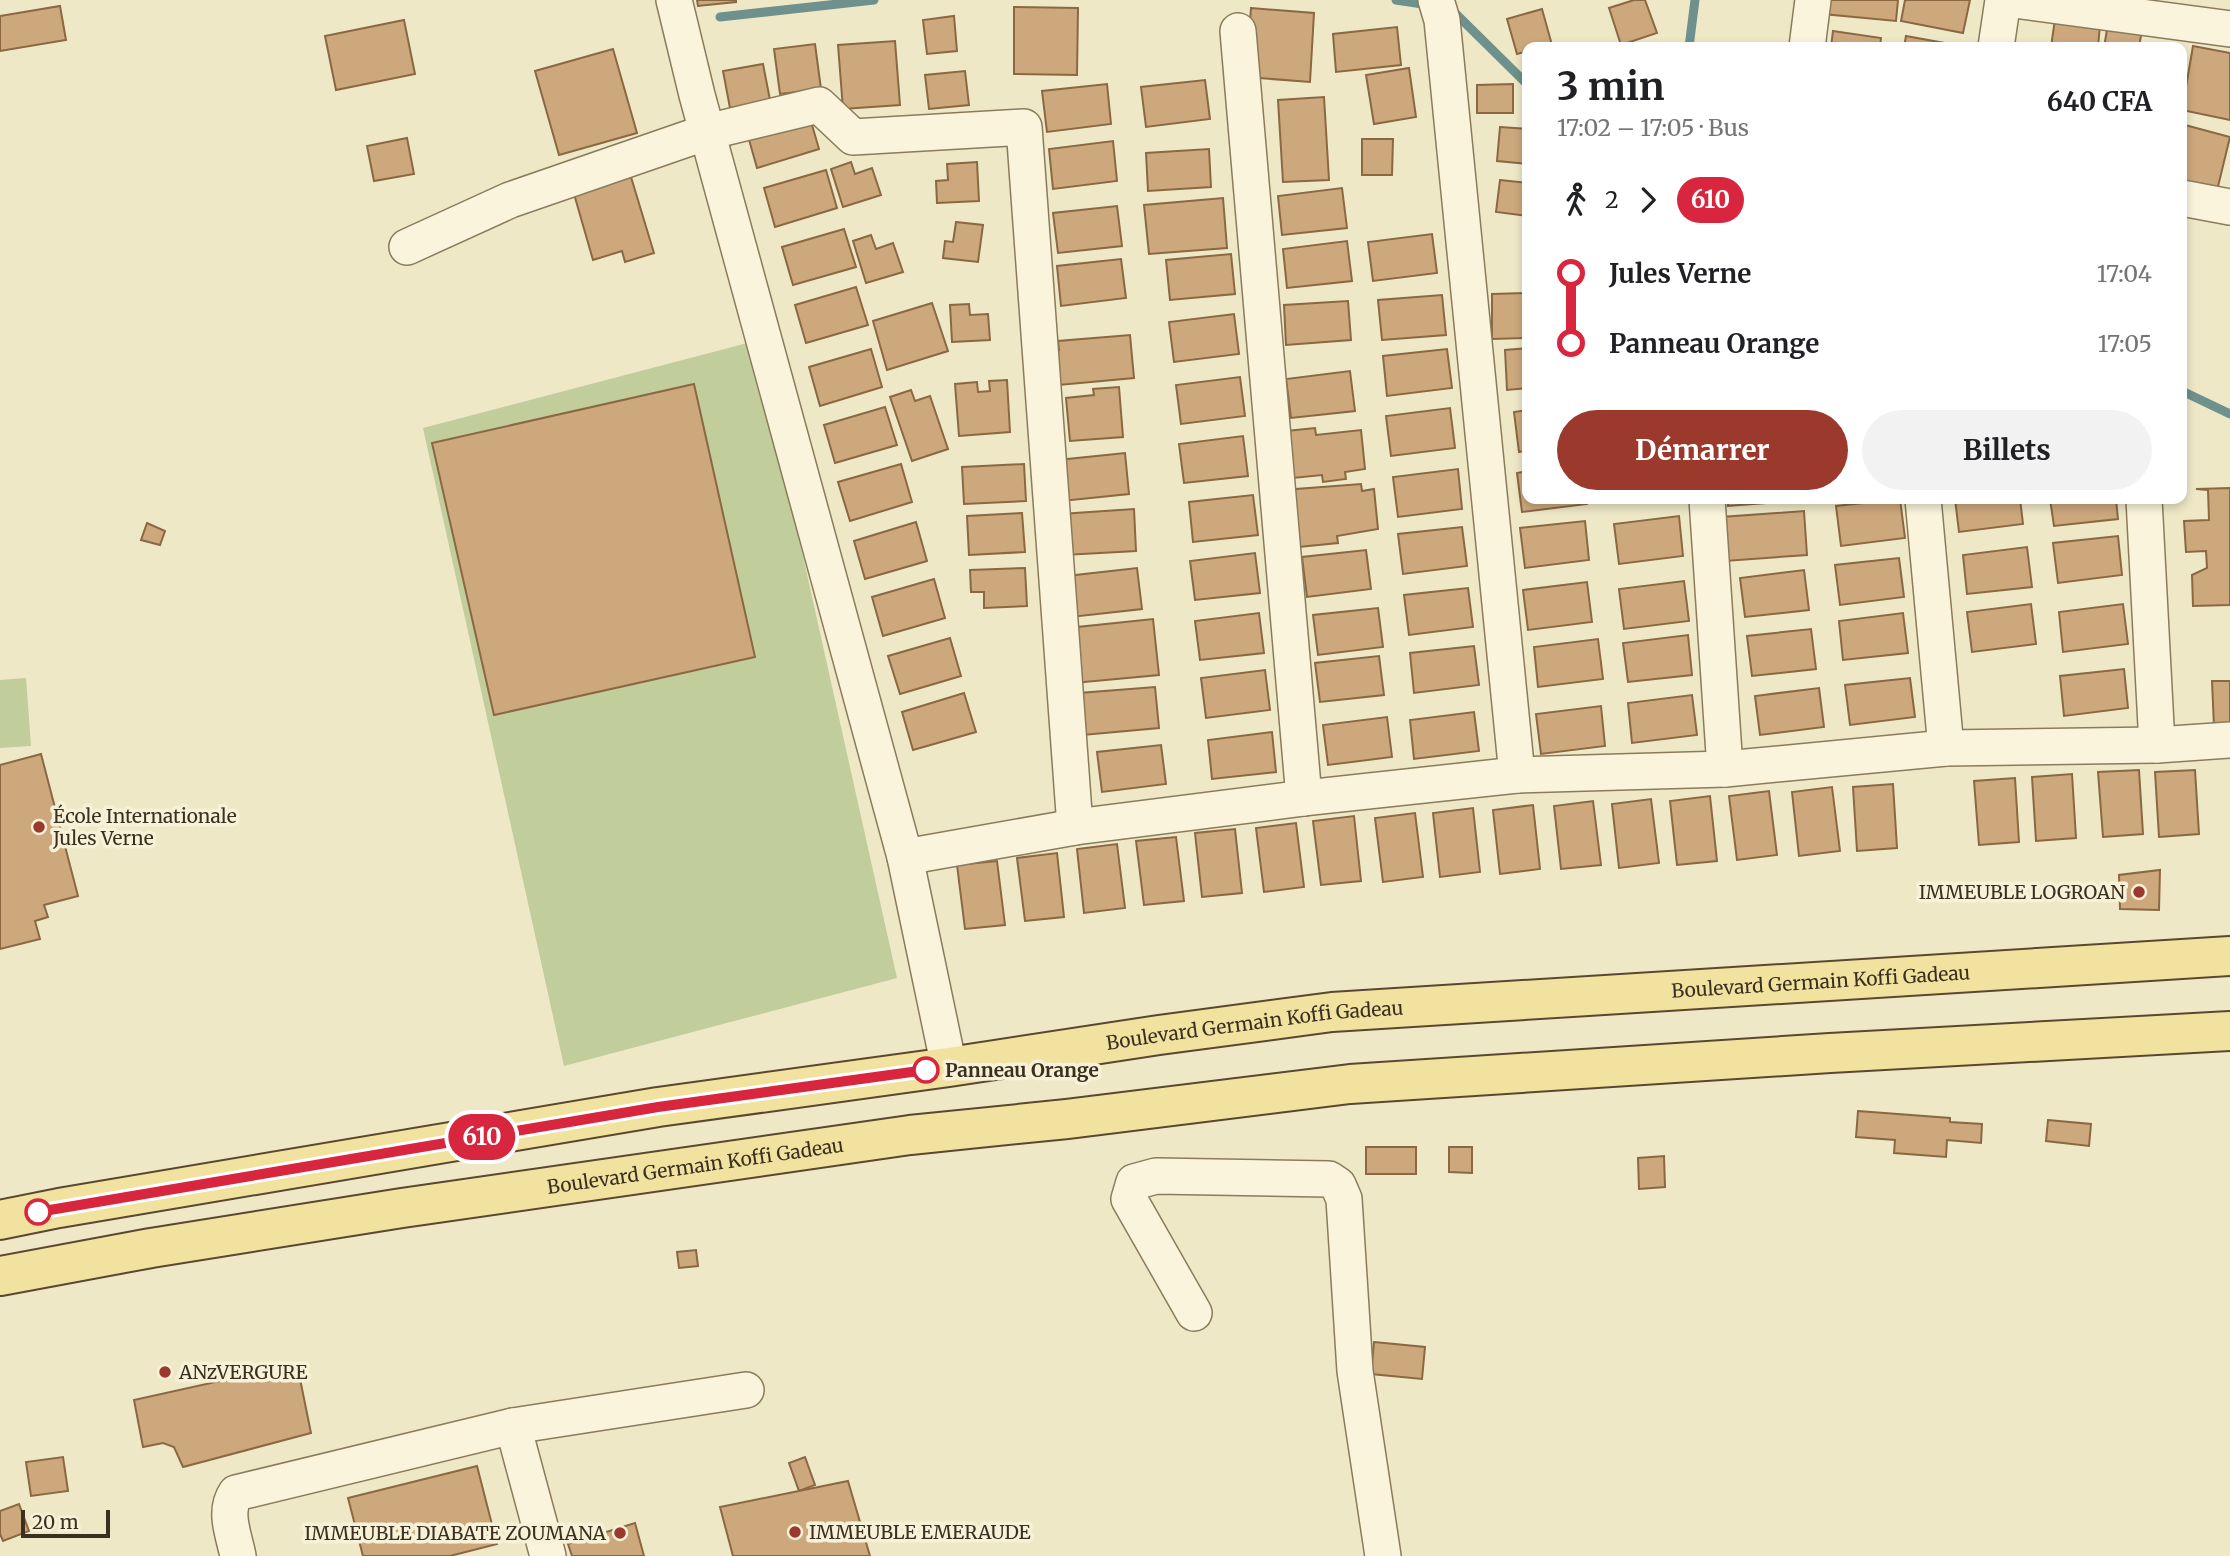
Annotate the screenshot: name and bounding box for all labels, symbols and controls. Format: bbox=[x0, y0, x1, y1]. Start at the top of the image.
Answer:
text: 3 min bbox=[1557, 63, 1665, 110]
text: 640 CFA bbox=[2047, 85, 2152, 118]
text: 17:02 – 17:05 · Bus bbox=[1557, 113, 1749, 142]
icon: walk bbox=[1557, 181, 1595, 219]
icon: forward bbox=[1629, 181, 1667, 219]
text: 610 bbox=[1691, 184, 1730, 215]
text: 2 bbox=[1605, 185, 1619, 214]
text: Jules Verne bbox=[1609, 257, 1751, 290]
text: 17:04 bbox=[2097, 259, 2152, 288]
text: Panneau Orange bbox=[1609, 327, 1819, 360]
text: 17:05 bbox=[2098, 329, 2152, 358]
button: Démarrer bbox=[1557, 410, 1848, 490]
button: Billets bbox=[1862, 410, 2152, 490]
place label: École Internationale Jules Verne bbox=[52, 804, 237, 850]
marker: École Internationale Jules Verne bbox=[31, 819, 47, 835]
place label: IMMEUBLE LOGROAN bbox=[1919, 880, 2125, 904]
marker: IMMEUBLE LOGROAN bbox=[2131, 884, 2147, 900]
street label: Boulevard Germain Koffi Gadeau bbox=[1671, 960, 1971, 1003]
street label: Boulevard Germain Koffi Gadeau bbox=[1104, 996, 1404, 1055]
marker: Panneau Orange bbox=[913, 1057, 939, 1083]
place label: Panneau Orange bbox=[945, 1058, 1099, 1082]
line badge: 610 bbox=[442, 1114, 522, 1160]
text: 610 bbox=[462, 1121, 502, 1152]
street label: Boulevard Germain Koffi Gadeau bbox=[545, 1133, 845, 1199]
unlabelled marker bbox=[25, 1199, 51, 1225]
place label: ANzVERGURE bbox=[178, 1360, 307, 1384]
marker: ANzVERGURE bbox=[157, 1364, 173, 1380]
scale bar bbox=[21, 1507, 110, 1539]
text: 20 m bbox=[32, 1510, 79, 1534]
place label: IMMEUBLE EMERAUDE bbox=[809, 1520, 1031, 1544]
place label: IMMEUBLE DIABATE ZOUMANA bbox=[304, 1521, 607, 1545]
marker: IMMEUBLE EMERAUDE bbox=[787, 1524, 803, 1540]
marker: IMMEUBLE DIABATE ZOUMANA bbox=[612, 1525, 628, 1541]

